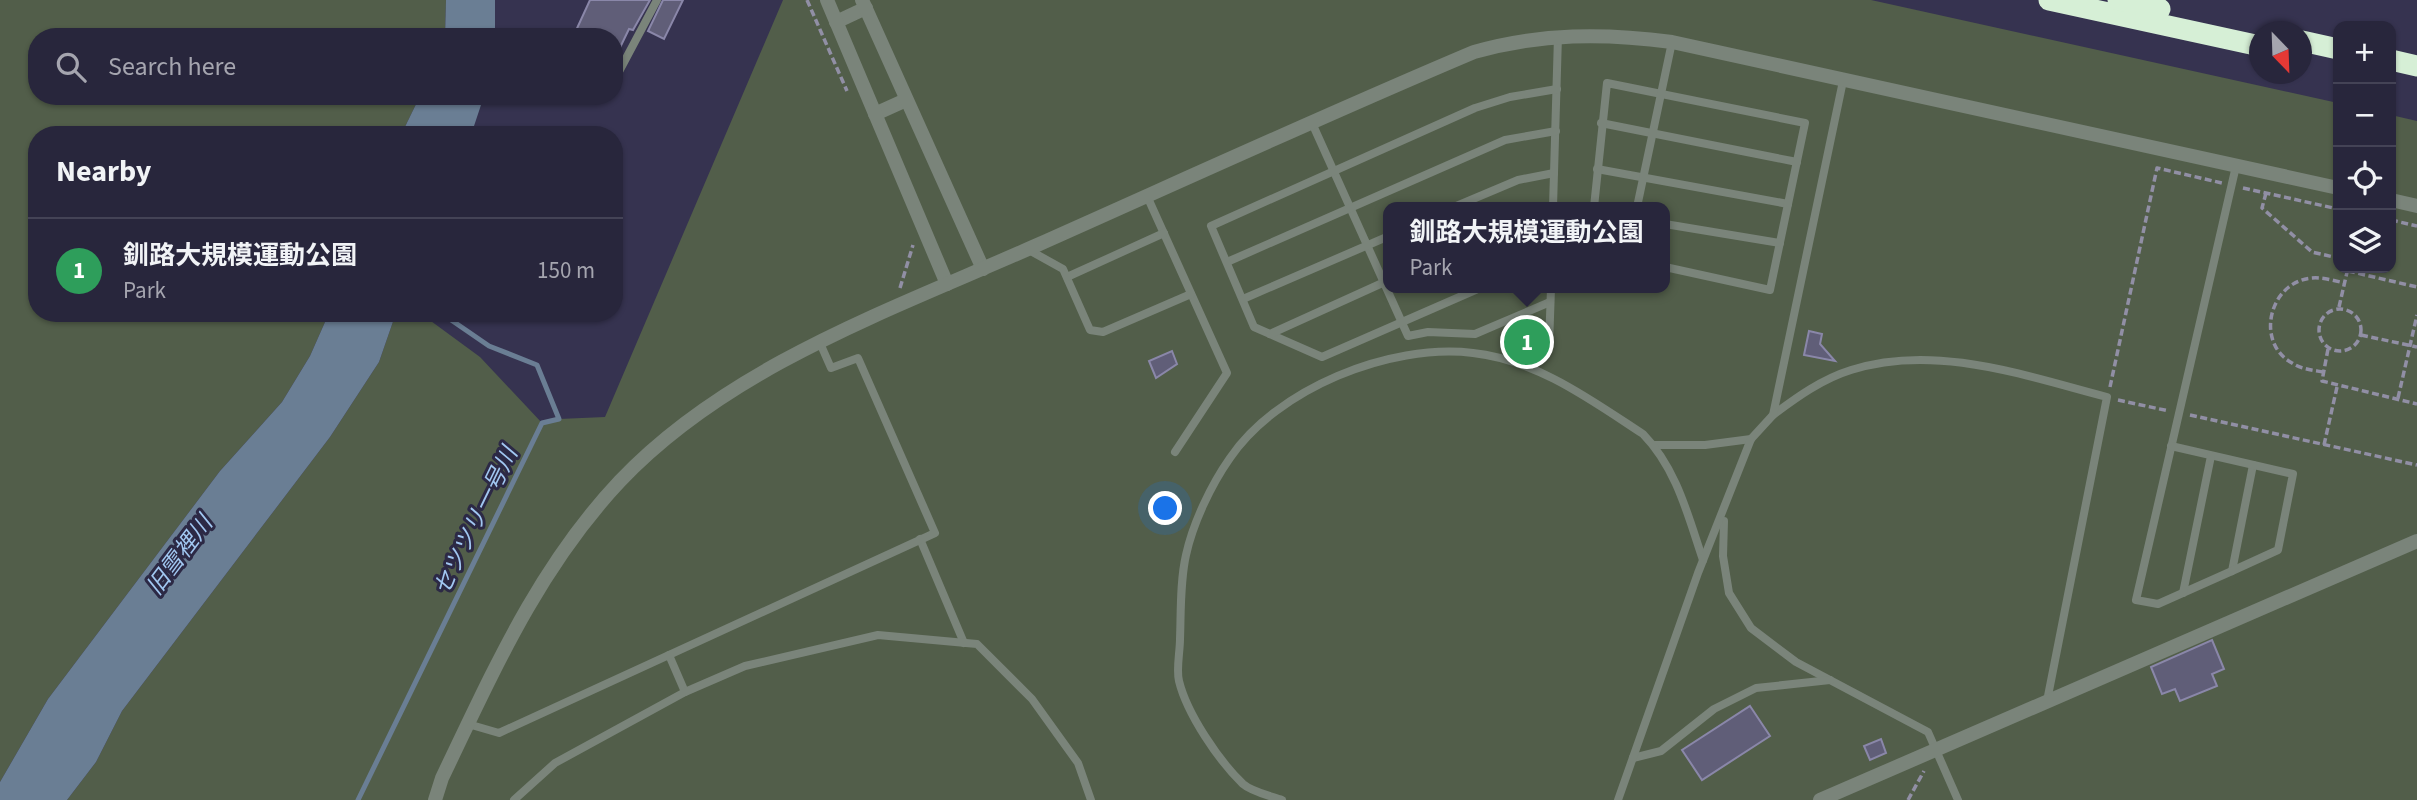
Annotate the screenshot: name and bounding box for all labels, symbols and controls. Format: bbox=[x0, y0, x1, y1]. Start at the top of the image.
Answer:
north arrow bbox=[2249, 21, 2312, 84]
map controls bbox=[2333, 21, 2396, 273]
button: + bbox=[2333, 21, 2396, 84]
search box bbox=[28, 28, 623, 105]
icon: search bbox=[52, 48, 90, 86]
text: Search here bbox=[108, 48, 236, 85]
button: − bbox=[2333, 84, 2396, 147]
button: locate bbox=[2333, 147, 2396, 210]
text: Nearby bbox=[56, 150, 151, 193]
popup bbox=[1383, 202, 1670, 293]
button: layers bbox=[2333, 210, 2396, 273]
text: 釧路大規模運動公園 bbox=[1409, 214, 1644, 251]
text: 釧路大規模運動公園 bbox=[123, 237, 357, 274]
text: Park bbox=[1409, 251, 1452, 284]
text: 1 bbox=[73, 254, 85, 287]
text: 150 m bbox=[537, 254, 595, 287]
text: Park bbox=[123, 274, 166, 307]
pin: 1 bbox=[1504, 316, 1550, 368]
water label: セツツリ一号川 bbox=[425, 439, 527, 601]
your location bbox=[1148, 491, 1182, 525]
water label: 旧雪裡川 bbox=[139, 506, 222, 602]

